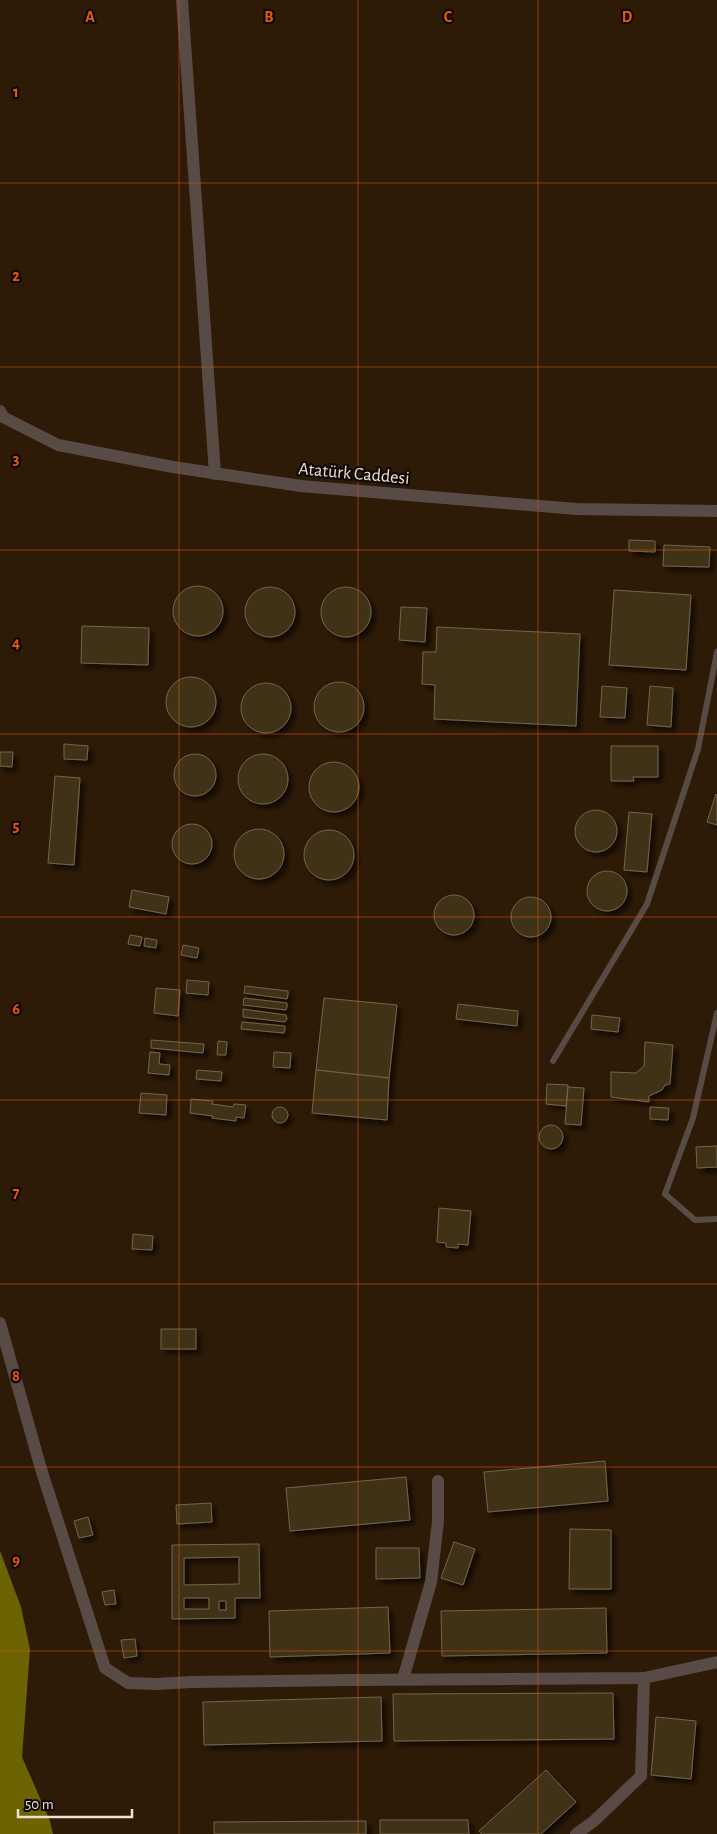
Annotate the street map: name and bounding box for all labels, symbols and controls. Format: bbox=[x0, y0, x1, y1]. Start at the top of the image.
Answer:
text: A bbox=[85, 9, 95, 25]
text: B bbox=[264, 9, 274, 25]
text: C bbox=[444, 9, 453, 25]
text: D bbox=[622, 9, 633, 25]
text: 1 bbox=[13, 84, 19, 100]
text: 2 bbox=[12, 268, 20, 284]
text: 3 bbox=[13, 451, 20, 467]
street label: Atatürk Caddesi bbox=[298, 460, 410, 488]
text: 4 bbox=[12, 635, 20, 651]
text: 5 bbox=[13, 818, 20, 834]
text: 6 bbox=[12, 1001, 20, 1017]
text: 7 bbox=[13, 1185, 20, 1201]
text: 8 bbox=[12, 1368, 20, 1384]
text: 9 bbox=[12, 1552, 20, 1568]
scale bar bbox=[18, 1786, 131, 1818]
text: 50 m bbox=[25, 1797, 54, 1812]

